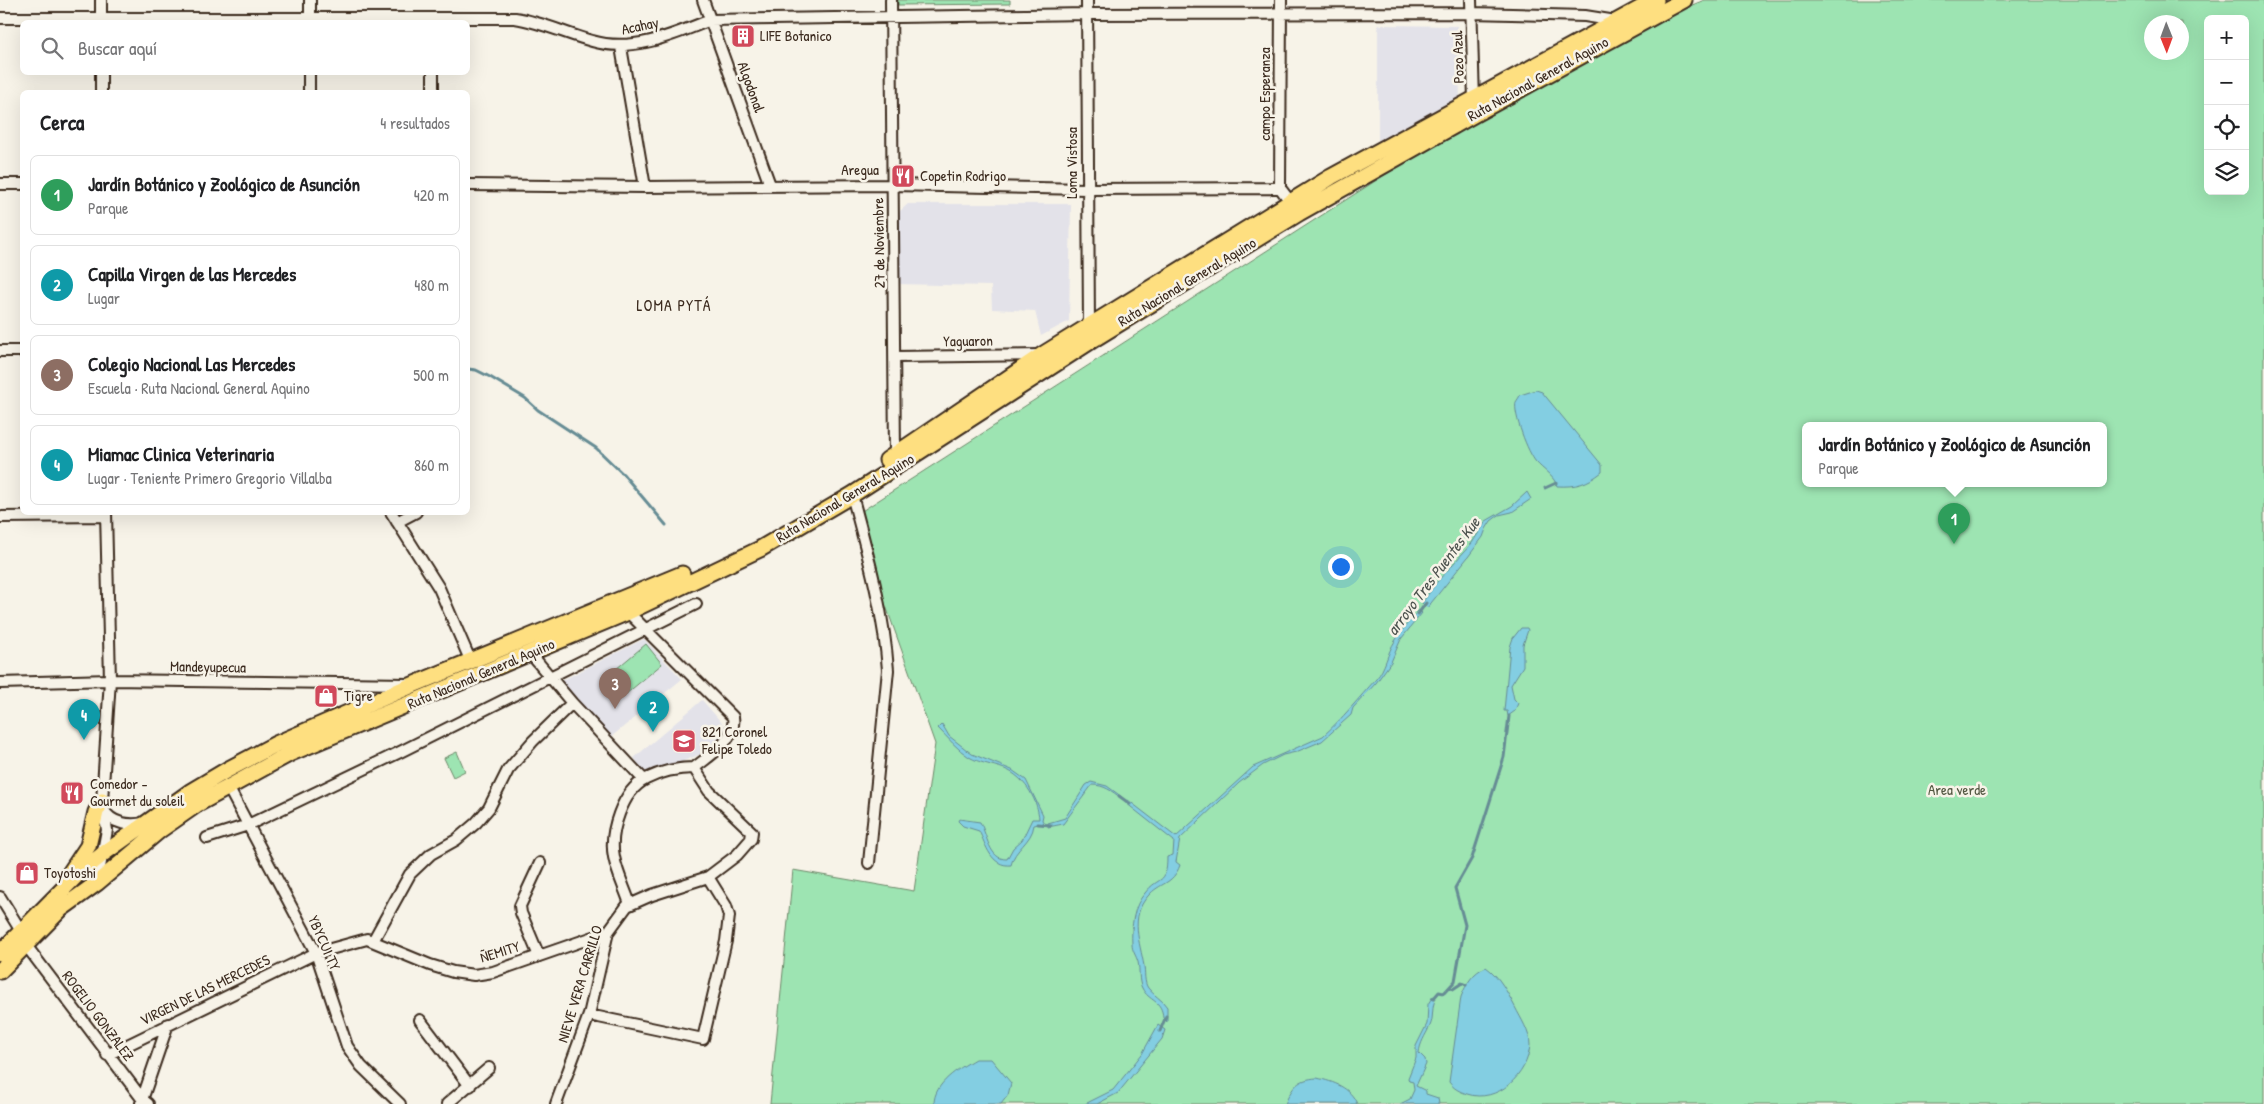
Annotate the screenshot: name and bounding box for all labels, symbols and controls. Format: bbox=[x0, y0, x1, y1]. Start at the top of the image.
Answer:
street label: Acahay bbox=[619, 11, 660, 40]
north arrow bbox=[2144, 15, 2189, 60]
map controls bbox=[2204, 15, 2249, 195]
button: + bbox=[2204, 15, 2249, 60]
search box bbox=[20, 20, 470, 75]
building icon: LIFE Botanico bbox=[730, 23, 756, 49]
place label: LIFE Botanico bbox=[760, 25, 832, 46]
street label: Pozo Azul bbox=[1446, 30, 1469, 84]
street label: Ruta Nacional General Aquino bbox=[1464, 31, 1612, 126]
icon: search bbox=[38, 34, 66, 62]
text: Buscar aquí bbox=[78, 35, 157, 61]
street label: campo Esperanza bbox=[1254, 47, 1275, 141]
street label: Algodonal bbox=[733, 59, 770, 115]
button: − bbox=[2204, 60, 2249, 105]
button: locate bbox=[2204, 105, 2249, 150]
text: Cerca bbox=[40, 108, 84, 137]
text: 4 resultados bbox=[380, 112, 450, 134]
street label: Loma Vistosa bbox=[1061, 127, 1082, 199]
button: layers bbox=[2204, 150, 2249, 195]
street label: Aregua bbox=[841, 159, 879, 180]
restaurant icon: Copetin Rodrigo bbox=[890, 163, 916, 189]
place label: Copetin Rodrigo bbox=[920, 165, 1006, 186]
text: Jardín Botánico y Zoológico de Asunción bbox=[88, 171, 360, 197]
text: 1 bbox=[54, 184, 60, 206]
text: 420 m bbox=[414, 184, 449, 206]
text: Parque bbox=[88, 197, 128, 219]
street label: 27 de Noviembre bbox=[867, 197, 890, 289]
street label: Ruta Nacional General Aquino bbox=[1114, 232, 1260, 331]
text: Capilla Virgen de las Mercedes bbox=[88, 261, 296, 287]
text: 2 bbox=[53, 274, 61, 296]
text: 480 m bbox=[414, 274, 449, 296]
text: Lugar bbox=[88, 287, 120, 309]
district label: LOMA PYTÁ bbox=[637, 294, 711, 316]
street label: Yaguaron bbox=[943, 330, 993, 351]
text: Colegio Nacional Las Mercedes bbox=[88, 351, 295, 377]
text: 3 bbox=[53, 364, 61, 386]
text: 500 m bbox=[413, 364, 449, 386]
text: Escuela · Ruta Nacional General Aquino bbox=[88, 377, 310, 399]
popup bbox=[1802, 422, 2107, 487]
text: Jardín Botánico y Zoológico de Asunción bbox=[1818, 431, 2091, 457]
text: Miamac Clinica Veterinaria bbox=[88, 441, 274, 467]
street label: Ruta Nacional General Aquino bbox=[772, 448, 918, 547]
text: 4 bbox=[54, 454, 60, 476]
text: 860 m bbox=[414, 454, 449, 476]
text: Parque bbox=[1818, 457, 1859, 479]
text: Lugar · Teniente Primero Gregorio Villalba bbox=[88, 467, 332, 489]
pin: 1 bbox=[1938, 503, 1970, 544]
water label: arroyo Tres Puentes Kue bbox=[1381, 512, 1485, 639]
your location bbox=[1328, 554, 1354, 580]
street label: Ruta Nacional General Aquino bbox=[404, 633, 558, 714]
street label: Mandeyupecua bbox=[170, 655, 246, 678]
pin: 3 bbox=[599, 668, 631, 709]
shop icon: Tigre bbox=[313, 683, 339, 709]
place label: Tigre bbox=[344, 685, 373, 706]
pin: 2 bbox=[637, 691, 669, 732]
pin: 4 bbox=[68, 699, 100, 740]
place label: 821 Coronel Felipe Toledo bbox=[701, 721, 772, 759]
school or university icon: 821 Coronel Felipe Toledo bbox=[671, 728, 697, 754]
place label: Comedor - Gourmet du soleil bbox=[90, 773, 184, 811]
park label: Area verde bbox=[1928, 779, 1986, 800]
restaurant icon: Comedor - Gourmet du soleil bbox=[59, 780, 85, 806]
shop icon: Toyotoshi bbox=[14, 860, 40, 886]
place label: Toyotoshi bbox=[44, 862, 96, 883]
street label: YBYCUI TY bbox=[303, 912, 346, 974]
street label: NIEVE VERA CARRILLO bbox=[552, 923, 607, 1045]
street label: ÑEMITY bbox=[477, 935, 523, 968]
street label: VIRGEN DE LAS MERCEDES bbox=[136, 949, 273, 1030]
street label: ROGELIO GONZALEZ bbox=[57, 966, 140, 1066]

